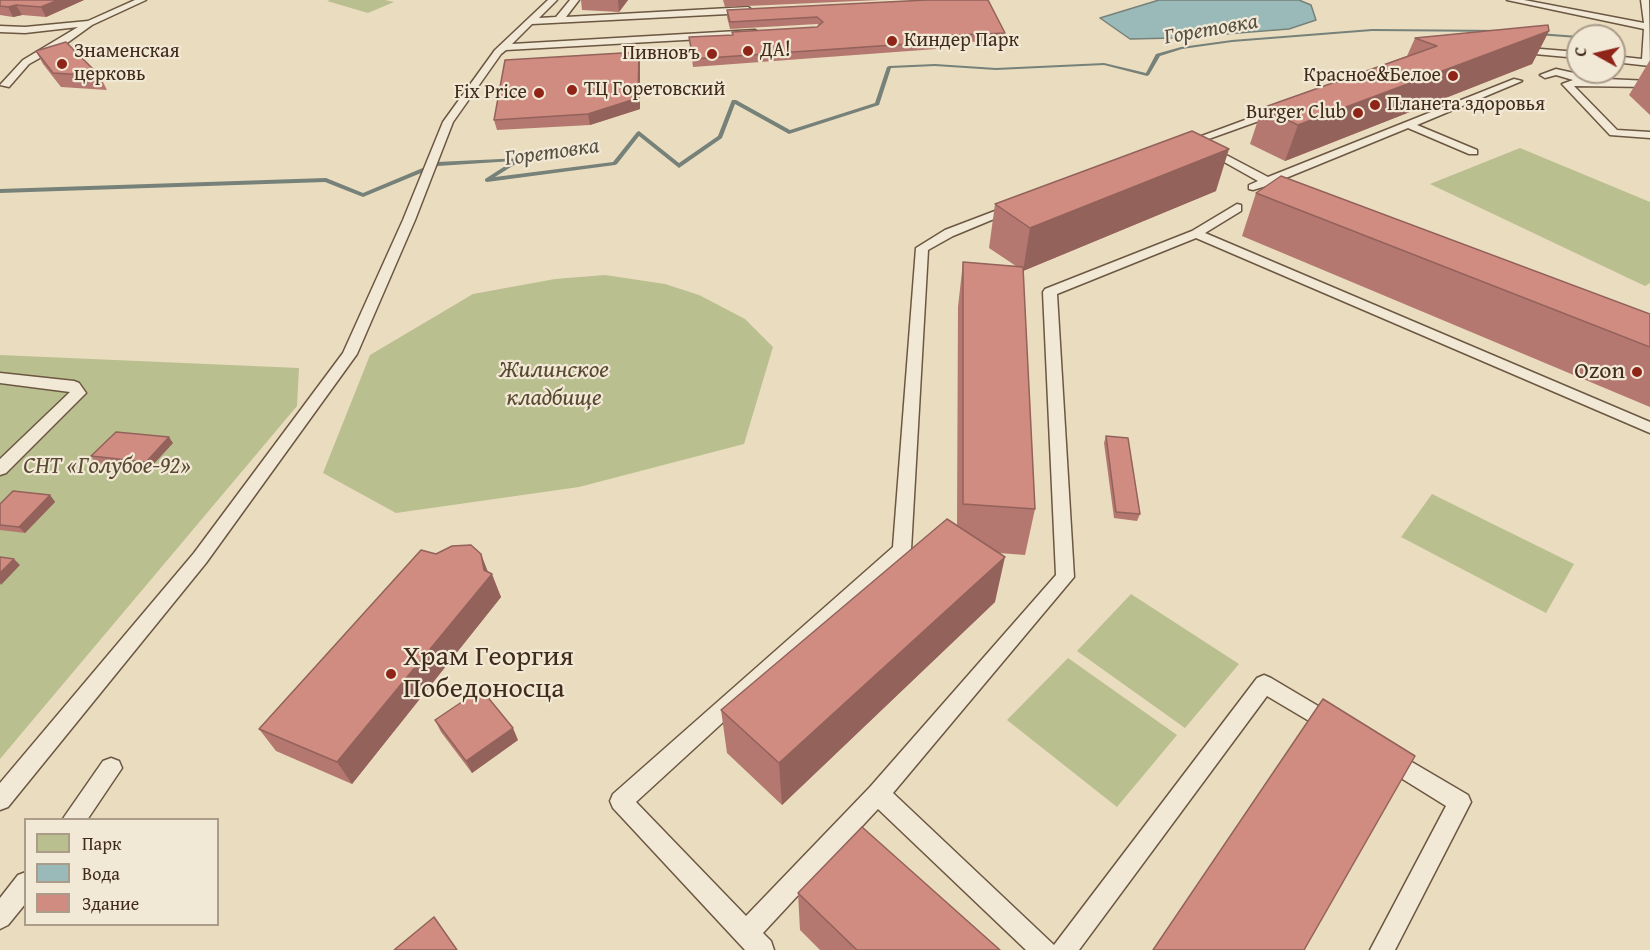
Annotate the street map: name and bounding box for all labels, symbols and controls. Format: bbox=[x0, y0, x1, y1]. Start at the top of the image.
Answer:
water label: Горетовка bbox=[1162, 9, 1260, 51]
north arrow bbox=[1566, 24, 1626, 84]
place label: Киндер Парк bbox=[904, 29, 1019, 53]
marker: Киндер Парк bbox=[885, 34, 899, 48]
place label: ДА! bbox=[760, 39, 791, 63]
place label: Знаменская церковь bbox=[74, 40, 180, 87]
place label: Пивновъ bbox=[622, 42, 700, 66]
marker: ДА! bbox=[741, 44, 755, 58]
text: С bbox=[1568, 46, 1593, 58]
marker: Пивновъ bbox=[705, 47, 719, 61]
marker: Знаменская церковь bbox=[55, 57, 69, 71]
place label: Красное&Белое bbox=[1304, 64, 1441, 88]
marker: Красное&Белое bbox=[1446, 69, 1460, 83]
place label: ТЦ Горетовский bbox=[584, 78, 725, 102]
place label: Fix Price bbox=[454, 81, 527, 105]
marker: ТЦ Горетовский bbox=[565, 83, 579, 97]
marker: Fix Price bbox=[532, 86, 546, 100]
place label: Планета здоровья bbox=[1387, 93, 1545, 117]
marker: Планета здоровья bbox=[1368, 98, 1382, 112]
place label: Burger Club bbox=[1246, 101, 1346, 125]
marker: Burger Club bbox=[1351, 106, 1365, 120]
water label: Горетовка bbox=[503, 133, 601, 173]
park label: Жилинское кладбище bbox=[499, 357, 609, 413]
place label: Ozon bbox=[1574, 358, 1625, 386]
marker: Ozon bbox=[1630, 365, 1644, 379]
park label: СНТ «Голубое-92» bbox=[23, 453, 191, 481]
place label: Храм Георгия Победоносца bbox=[403, 641, 574, 707]
marker: Храм Георгия Победоносца bbox=[384, 667, 398, 681]
legend bbox=[24, 818, 219, 926]
text: Парк bbox=[82, 830, 121, 857]
text: Вода bbox=[82, 860, 120, 887]
text: Здание bbox=[82, 890, 139, 917]

